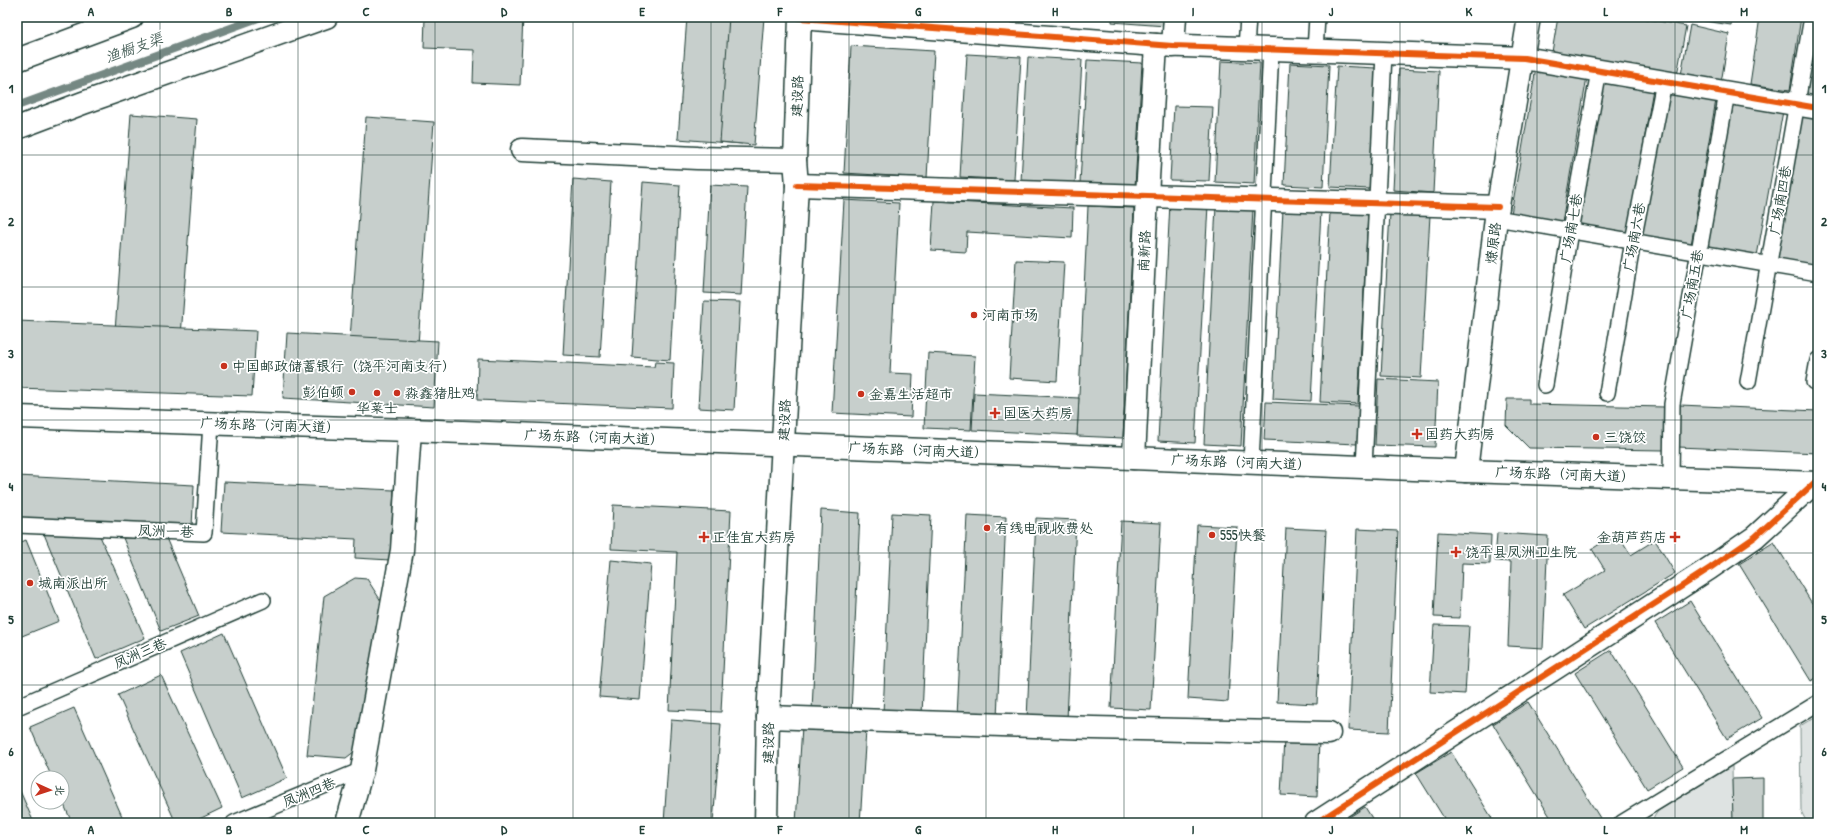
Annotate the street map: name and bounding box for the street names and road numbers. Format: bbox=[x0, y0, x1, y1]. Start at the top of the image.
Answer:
street label: 建设路 bbox=[786, 75, 807, 117]
street label: 广场南四巷 bbox=[1764, 163, 1795, 236]
street label: 广场南七巷 bbox=[1555, 191, 1586, 264]
street label: 广场南六巷 bbox=[1618, 200, 1649, 273]
street label: 燎原路 bbox=[1481, 221, 1504, 265]
street label: 南新路 bbox=[1133, 230, 1154, 272]
street label: 广场南五巷 bbox=[1676, 247, 1707, 320]
street label: 建设路 bbox=[773, 399, 794, 441]
street label: 广场东路（河南大道） bbox=[200, 413, 340, 436]
street label: 广场东路（河南大道） bbox=[524, 425, 664, 448]
street label: 广场东路（河南大道） bbox=[848, 438, 988, 461]
street label: 广场东路（河南大道） bbox=[1171, 450, 1311, 473]
street label: 广场东路（河南大道） bbox=[1495, 462, 1635, 485]
street label: 凤洲一巷 bbox=[138, 520, 195, 541]
street label: 凤洲三巷 bbox=[110, 632, 170, 672]
street label: 建设路 bbox=[758, 722, 777, 764]
street label: 凤洲四巷 bbox=[279, 772, 339, 811]

